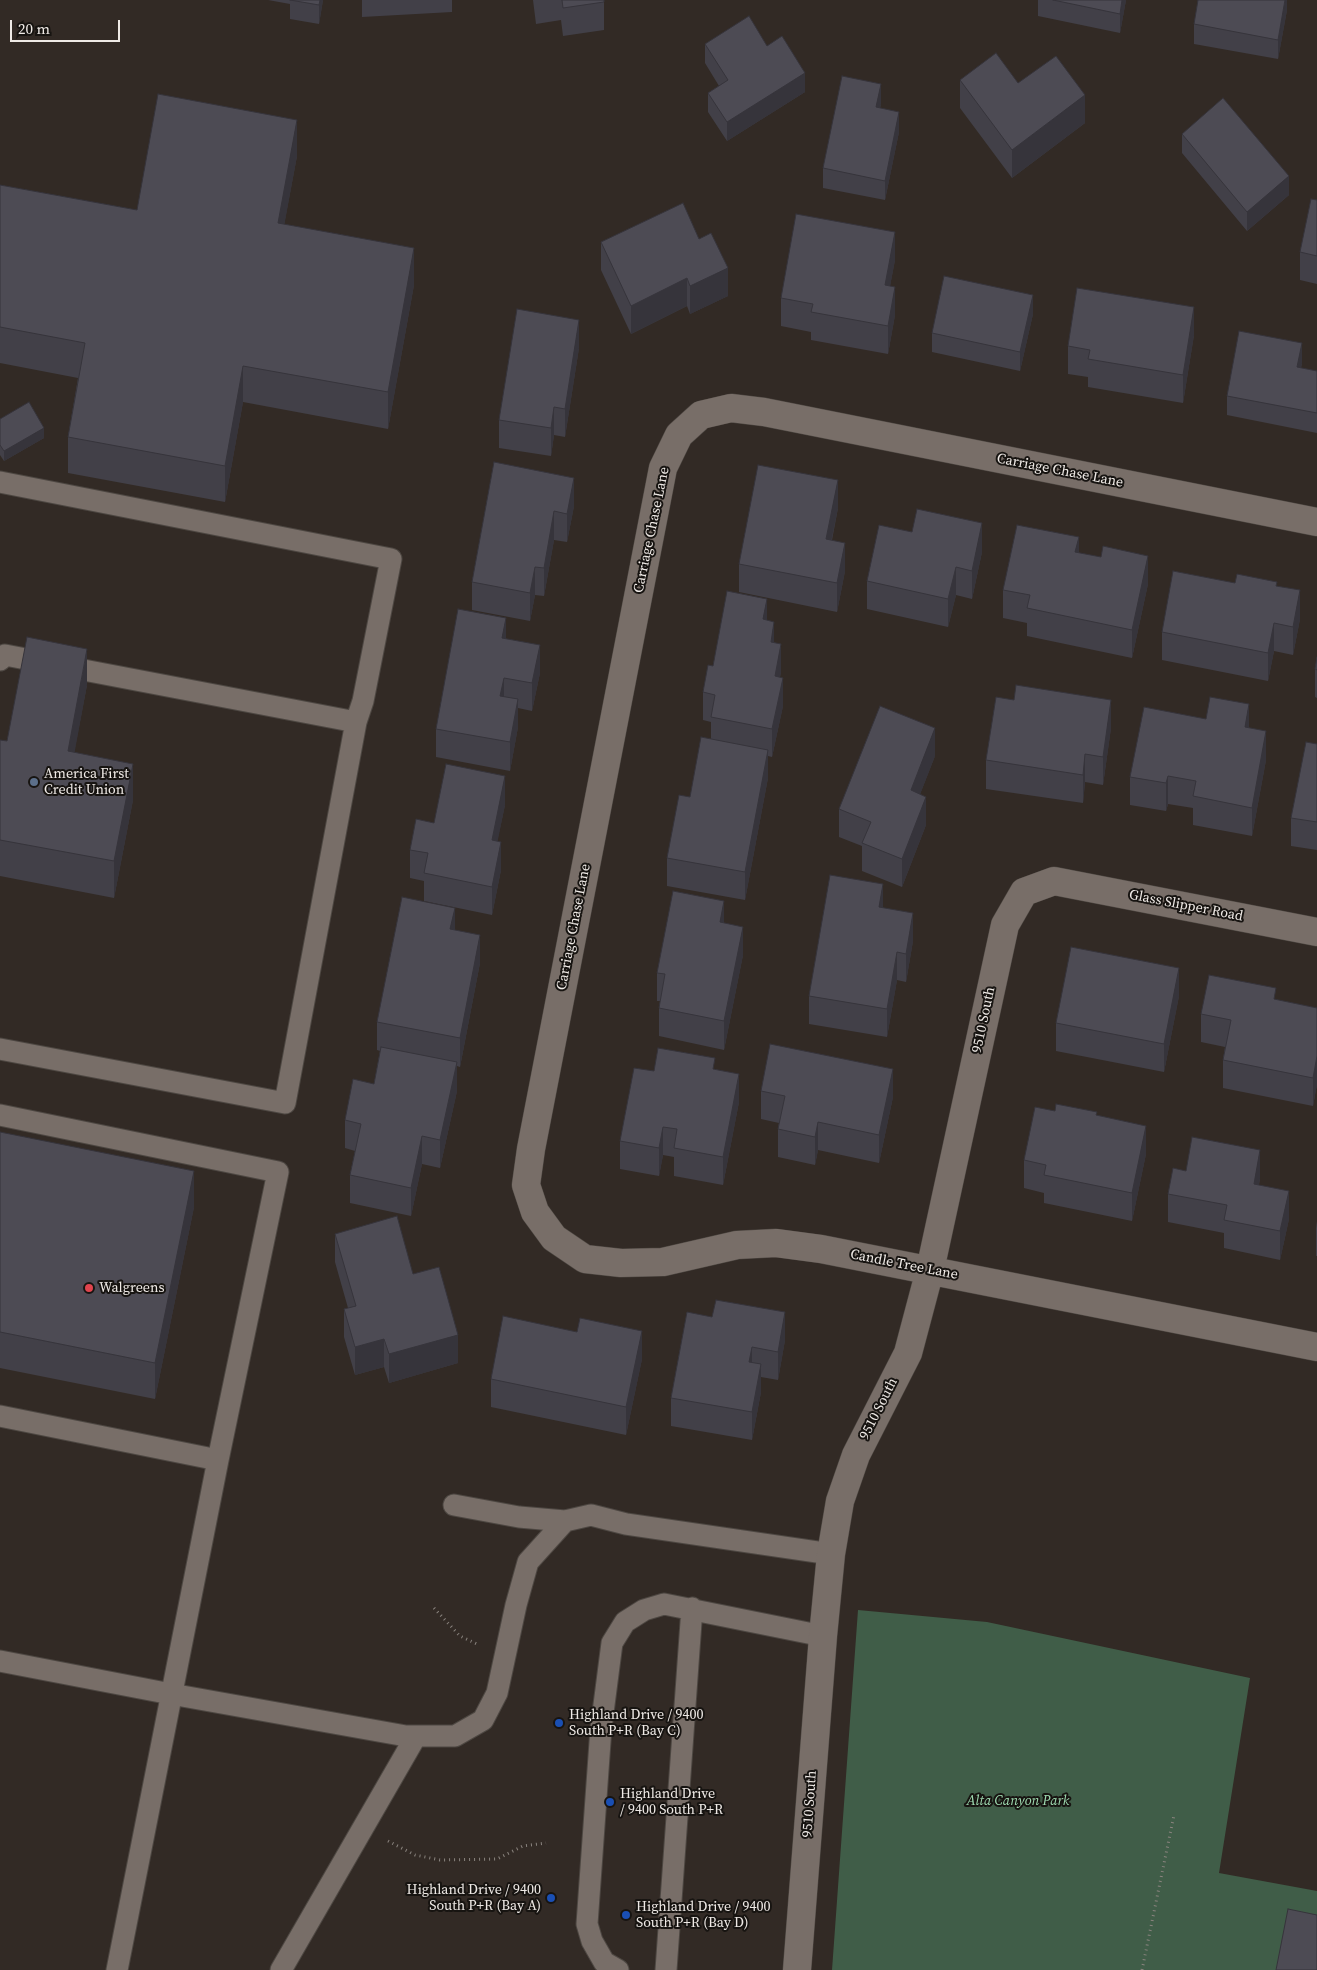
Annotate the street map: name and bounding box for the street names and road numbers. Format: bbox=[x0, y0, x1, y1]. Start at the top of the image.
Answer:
street label: Carriage Chase Lane bbox=[995, 451, 1125, 491]
street label: Carriage Chase Lane bbox=[630, 466, 674, 594]
street label: Carriage Chase Lane bbox=[554, 862, 594, 992]
street label: Glass Slipper Road bbox=[1128, 887, 1244, 925]
street label: 9510 South bbox=[969, 985, 999, 1055]
street label: Candle Tree Lane bbox=[849, 1246, 959, 1284]
street label: 9510 South bbox=[856, 1375, 902, 1443]
street label: 9510 South bbox=[799, 1770, 821, 1838]

